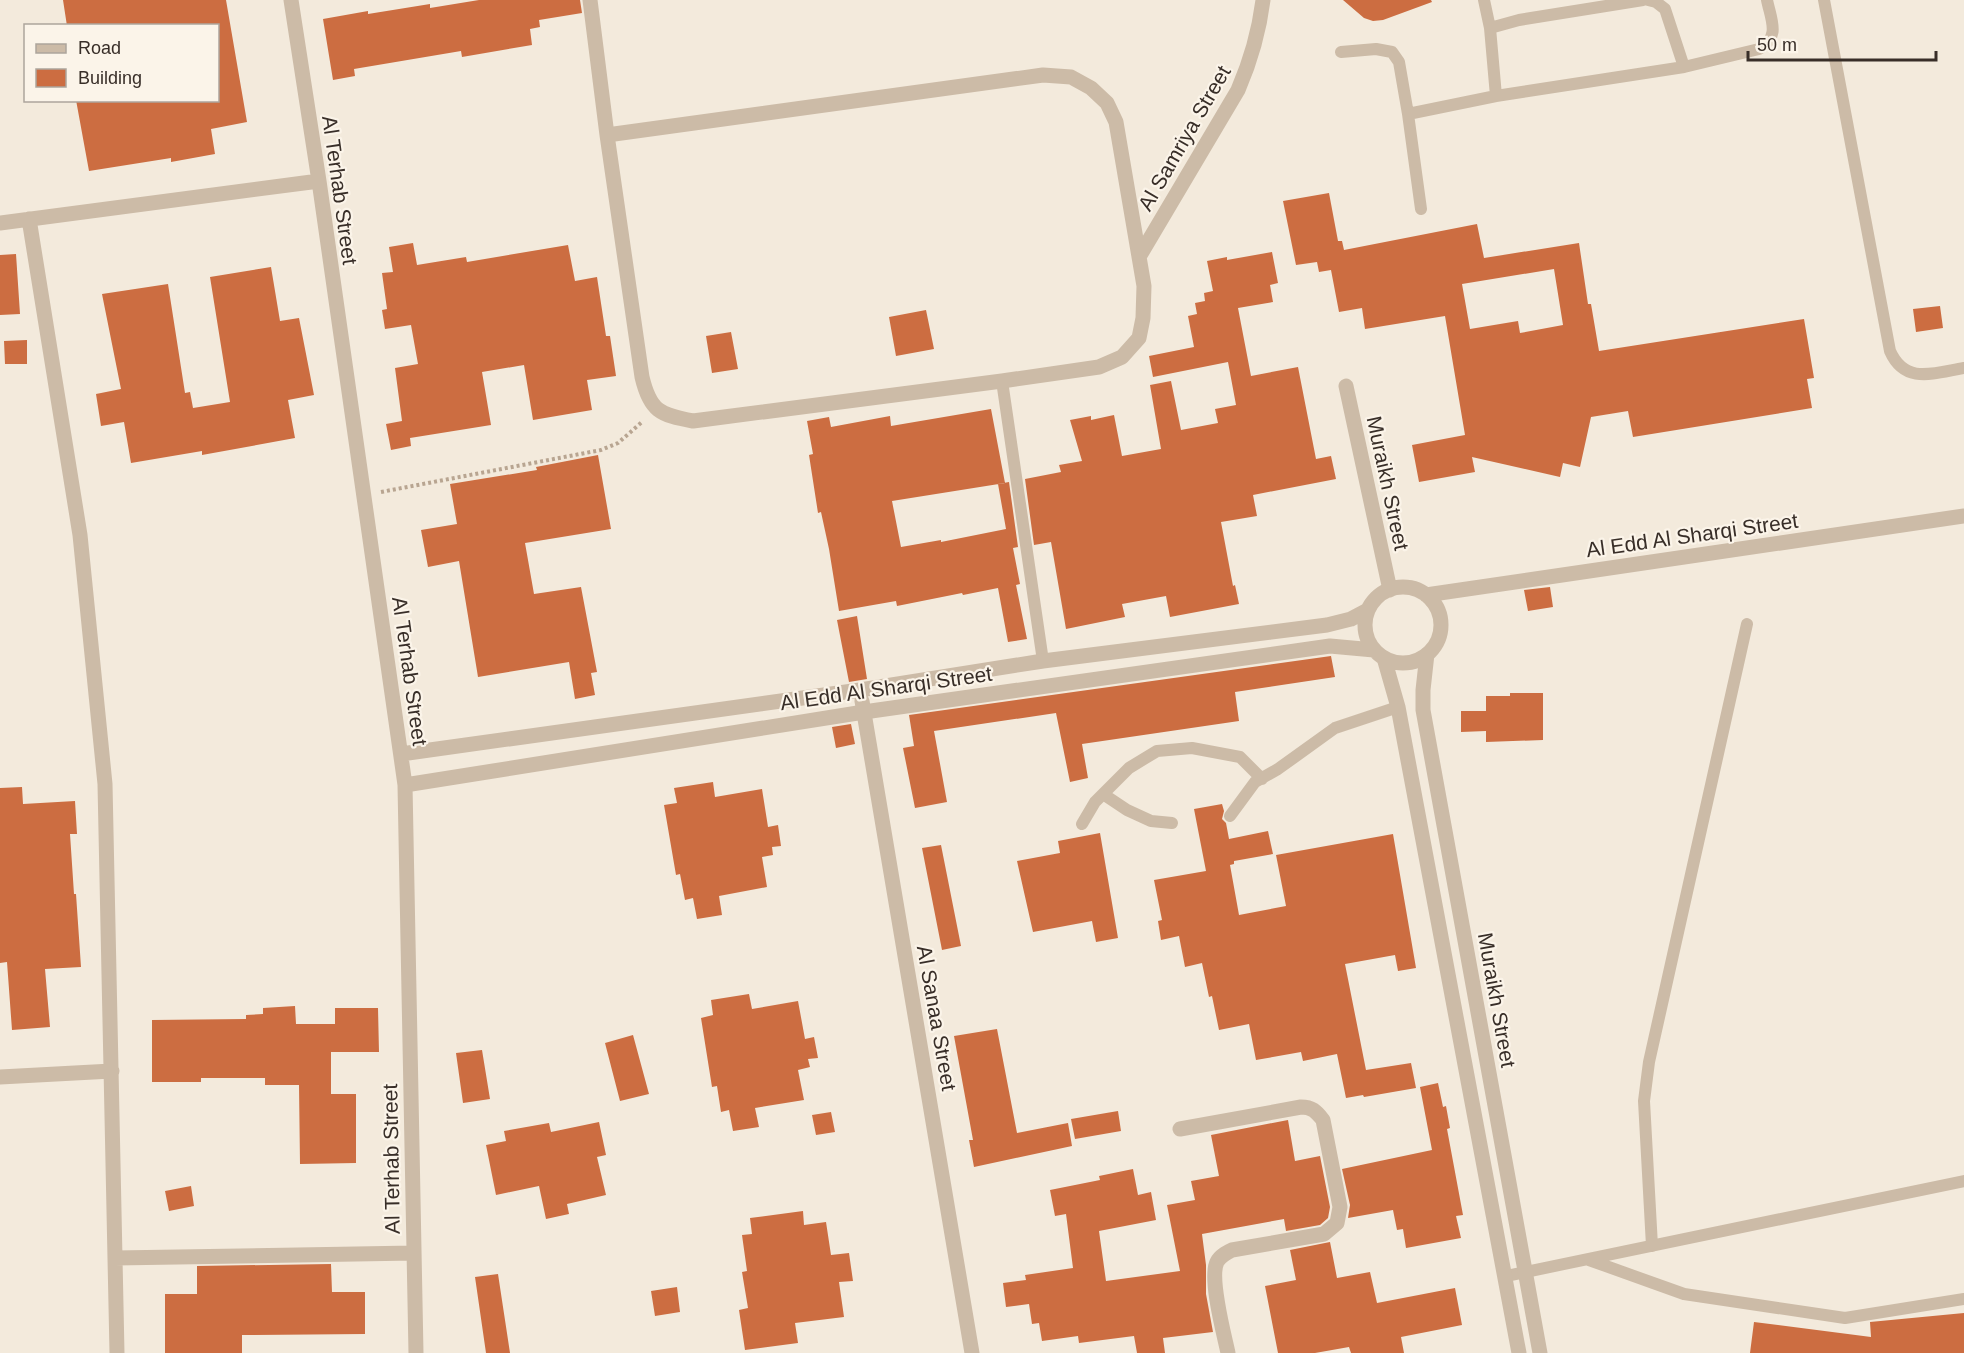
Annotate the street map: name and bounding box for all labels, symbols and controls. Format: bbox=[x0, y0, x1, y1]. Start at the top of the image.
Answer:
legend bbox=[24, 24, 219, 102]
scale bar bbox=[1748, 24, 1936, 62]
text: 50 m bbox=[1757, 35, 1797, 55]
text: Road bbox=[78, 38, 121, 58]
street label: Al Samriya Street bbox=[1133, 61, 1235, 215]
text: Building bbox=[78, 68, 142, 88]
street label: Al Terhab Street bbox=[318, 114, 362, 266]
street label: Muraikh Street bbox=[1363, 414, 1413, 552]
street label: Al Edd Al Sharqi Street bbox=[1585, 509, 1800, 561]
street label: Al Terhab Street bbox=[388, 595, 432, 747]
street label: Al Edd Al Sharqi Street bbox=[779, 662, 994, 714]
street label: Muraikh Street bbox=[1474, 931, 1520, 1069]
street label: Al Sanaa Street bbox=[913, 944, 961, 1093]
street label: Al Terhab Street bbox=[378, 1084, 404, 1234]

